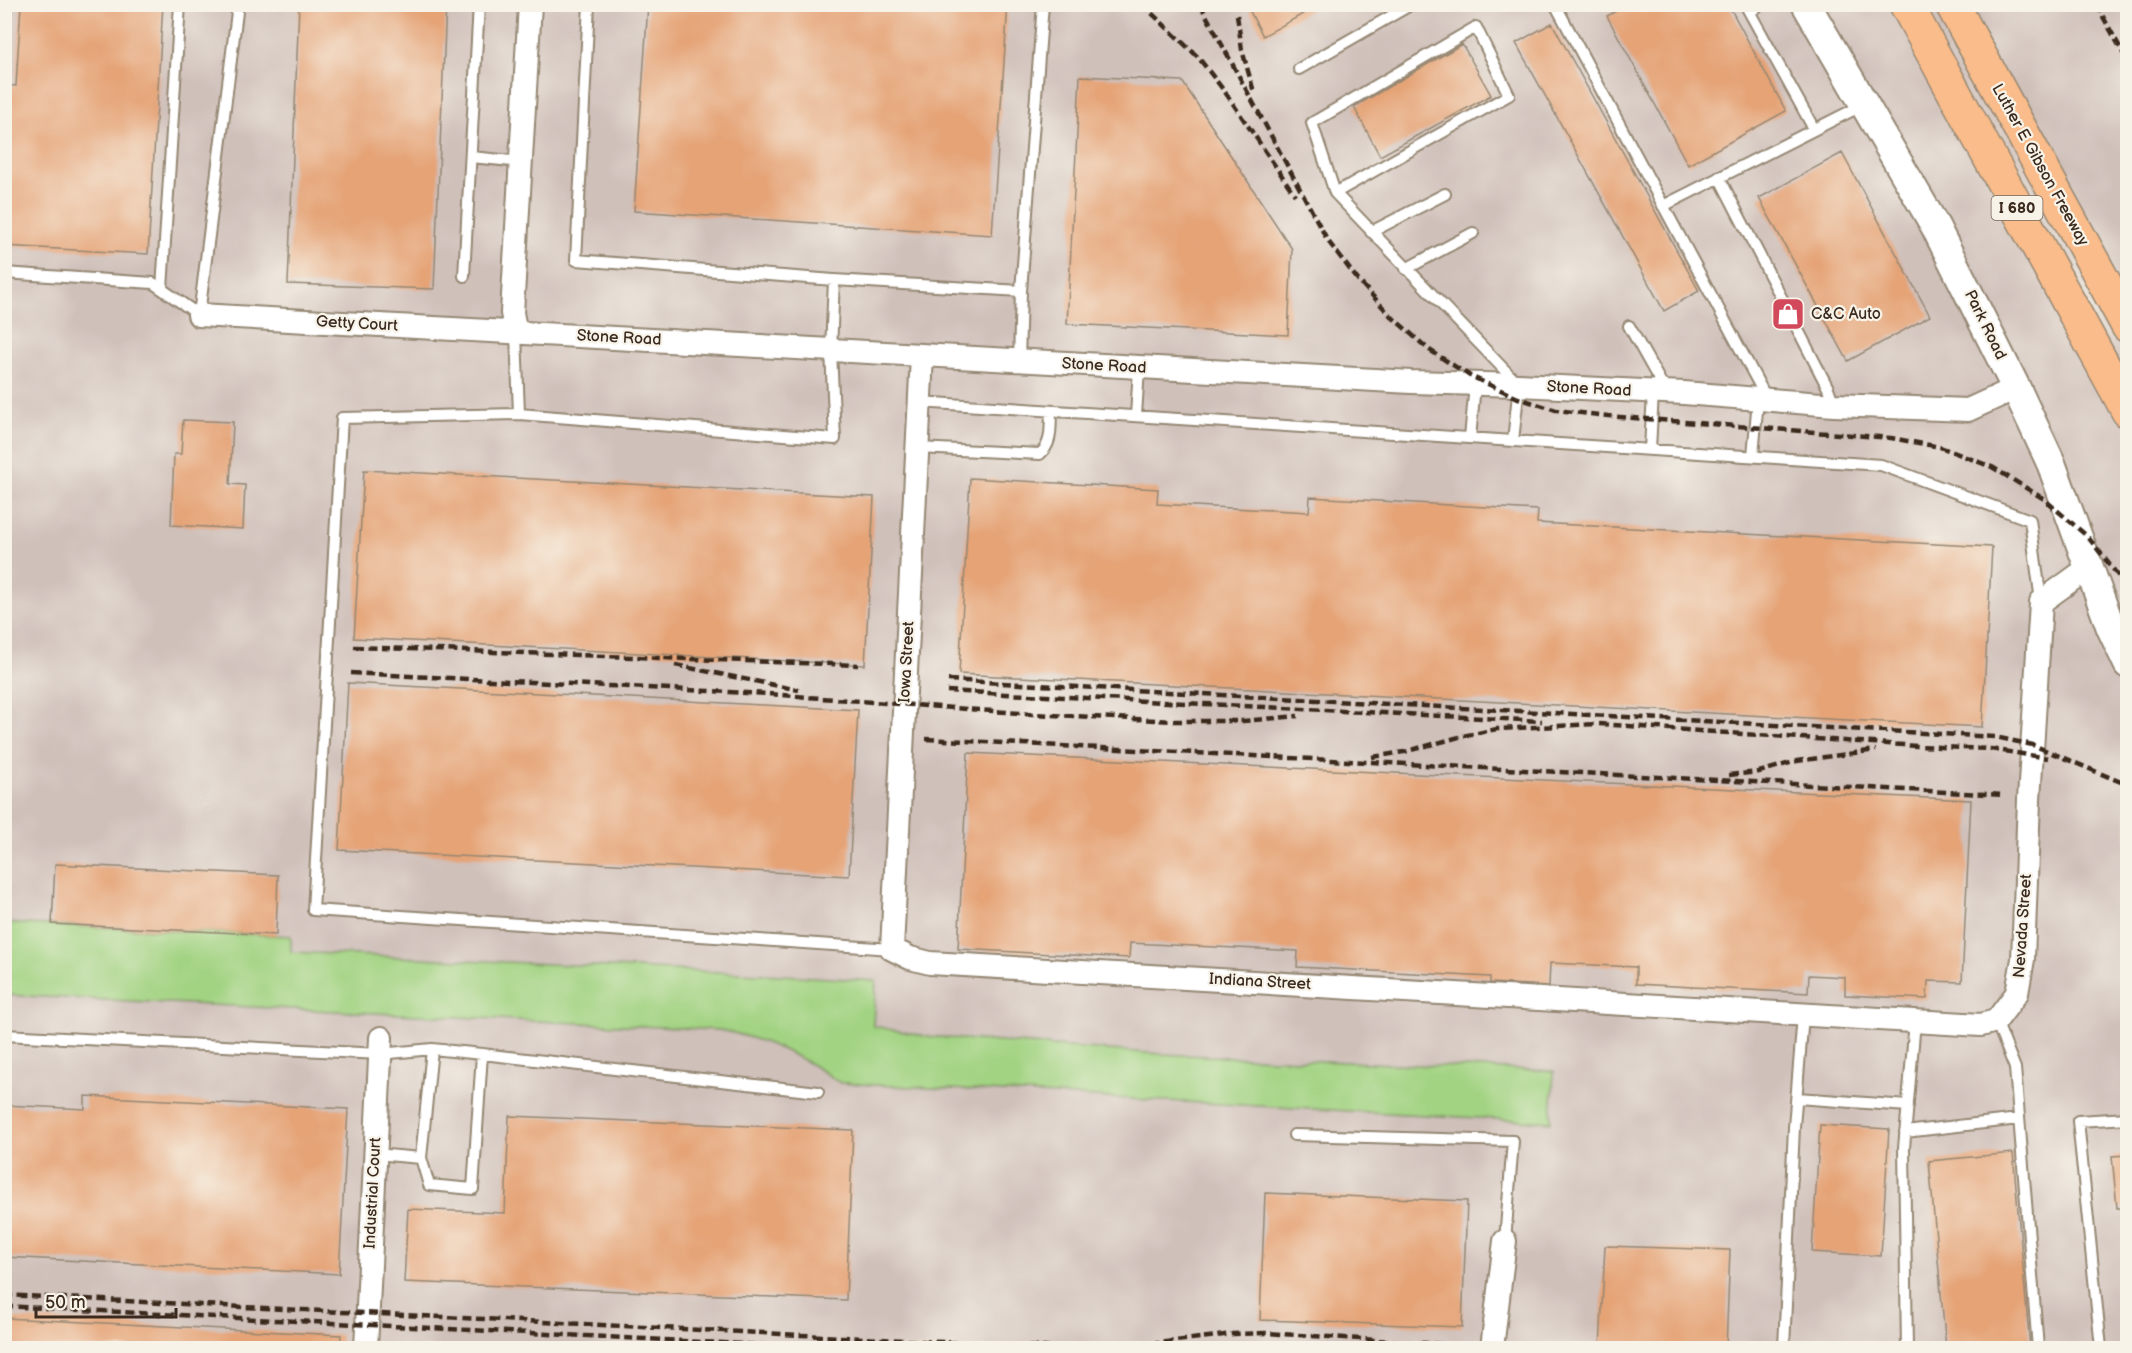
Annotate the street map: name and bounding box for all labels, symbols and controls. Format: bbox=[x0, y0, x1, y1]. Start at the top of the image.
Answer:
street label: Luther E Gibson Freeway bbox=[1987, 81, 2093, 250]
road number: I 680 bbox=[1992, 196, 2042, 220]
street label: Park Road bbox=[1960, 287, 2010, 363]
shop icon: C&C Auto bbox=[1770, 296, 1806, 332]
place label: C&C Auto bbox=[1811, 305, 1881, 324]
street label: Getty Court bbox=[316, 312, 398, 336]
street label: Stone Road bbox=[576, 326, 662, 350]
street label: Stone Road bbox=[1061, 354, 1147, 378]
street label: Stone Road bbox=[1546, 377, 1632, 401]
street label: Iowa Street bbox=[895, 621, 919, 703]
street label: Nevada Street bbox=[2010, 873, 2036, 979]
street label: Indiana Street bbox=[1209, 970, 1311, 994]
street label: Industrial Court bbox=[361, 1137, 385, 1249]
scale bar bbox=[36, 1281, 176, 1319]
text: 50 m bbox=[45, 1292, 86, 1313]

